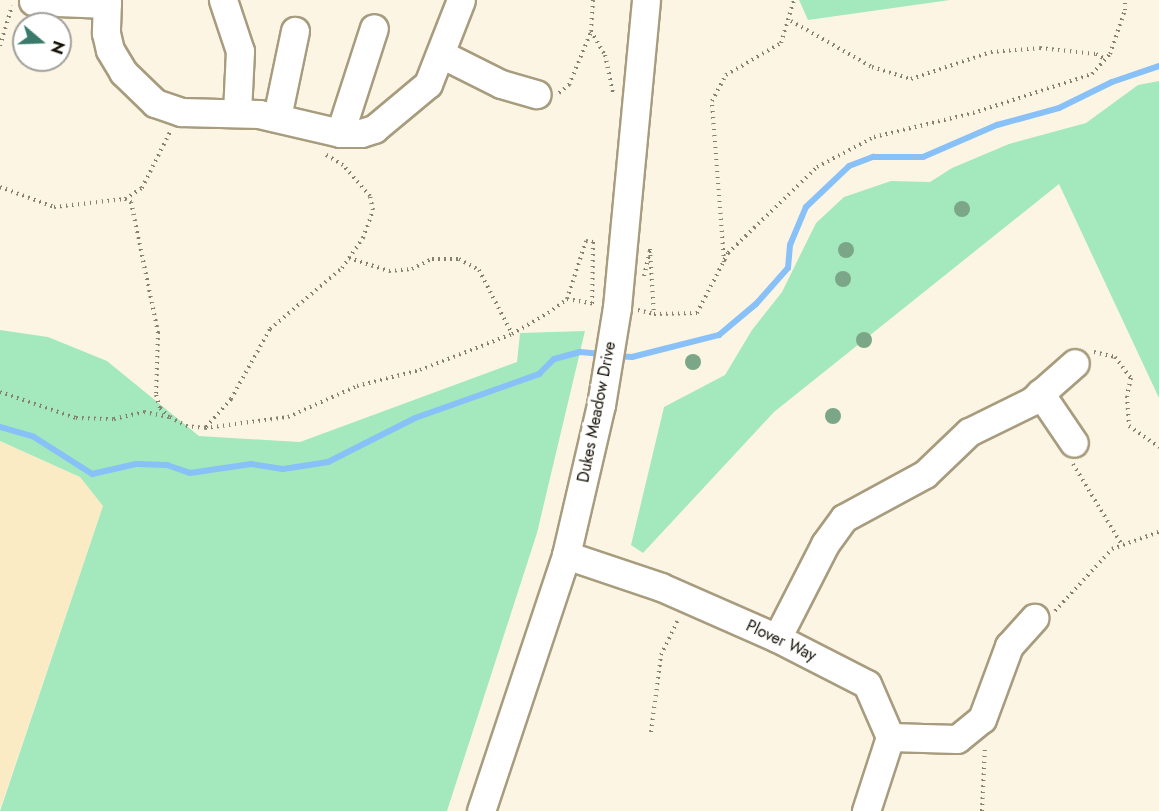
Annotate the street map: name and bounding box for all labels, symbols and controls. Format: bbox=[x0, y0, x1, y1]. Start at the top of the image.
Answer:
north arrow bbox=[12, 12, 72, 72]
text: N bbox=[45, 38, 71, 57]
street label: Dukes Meadow Drive bbox=[574, 340, 620, 484]
street label: Plover Way bbox=[743, 616, 819, 666]

